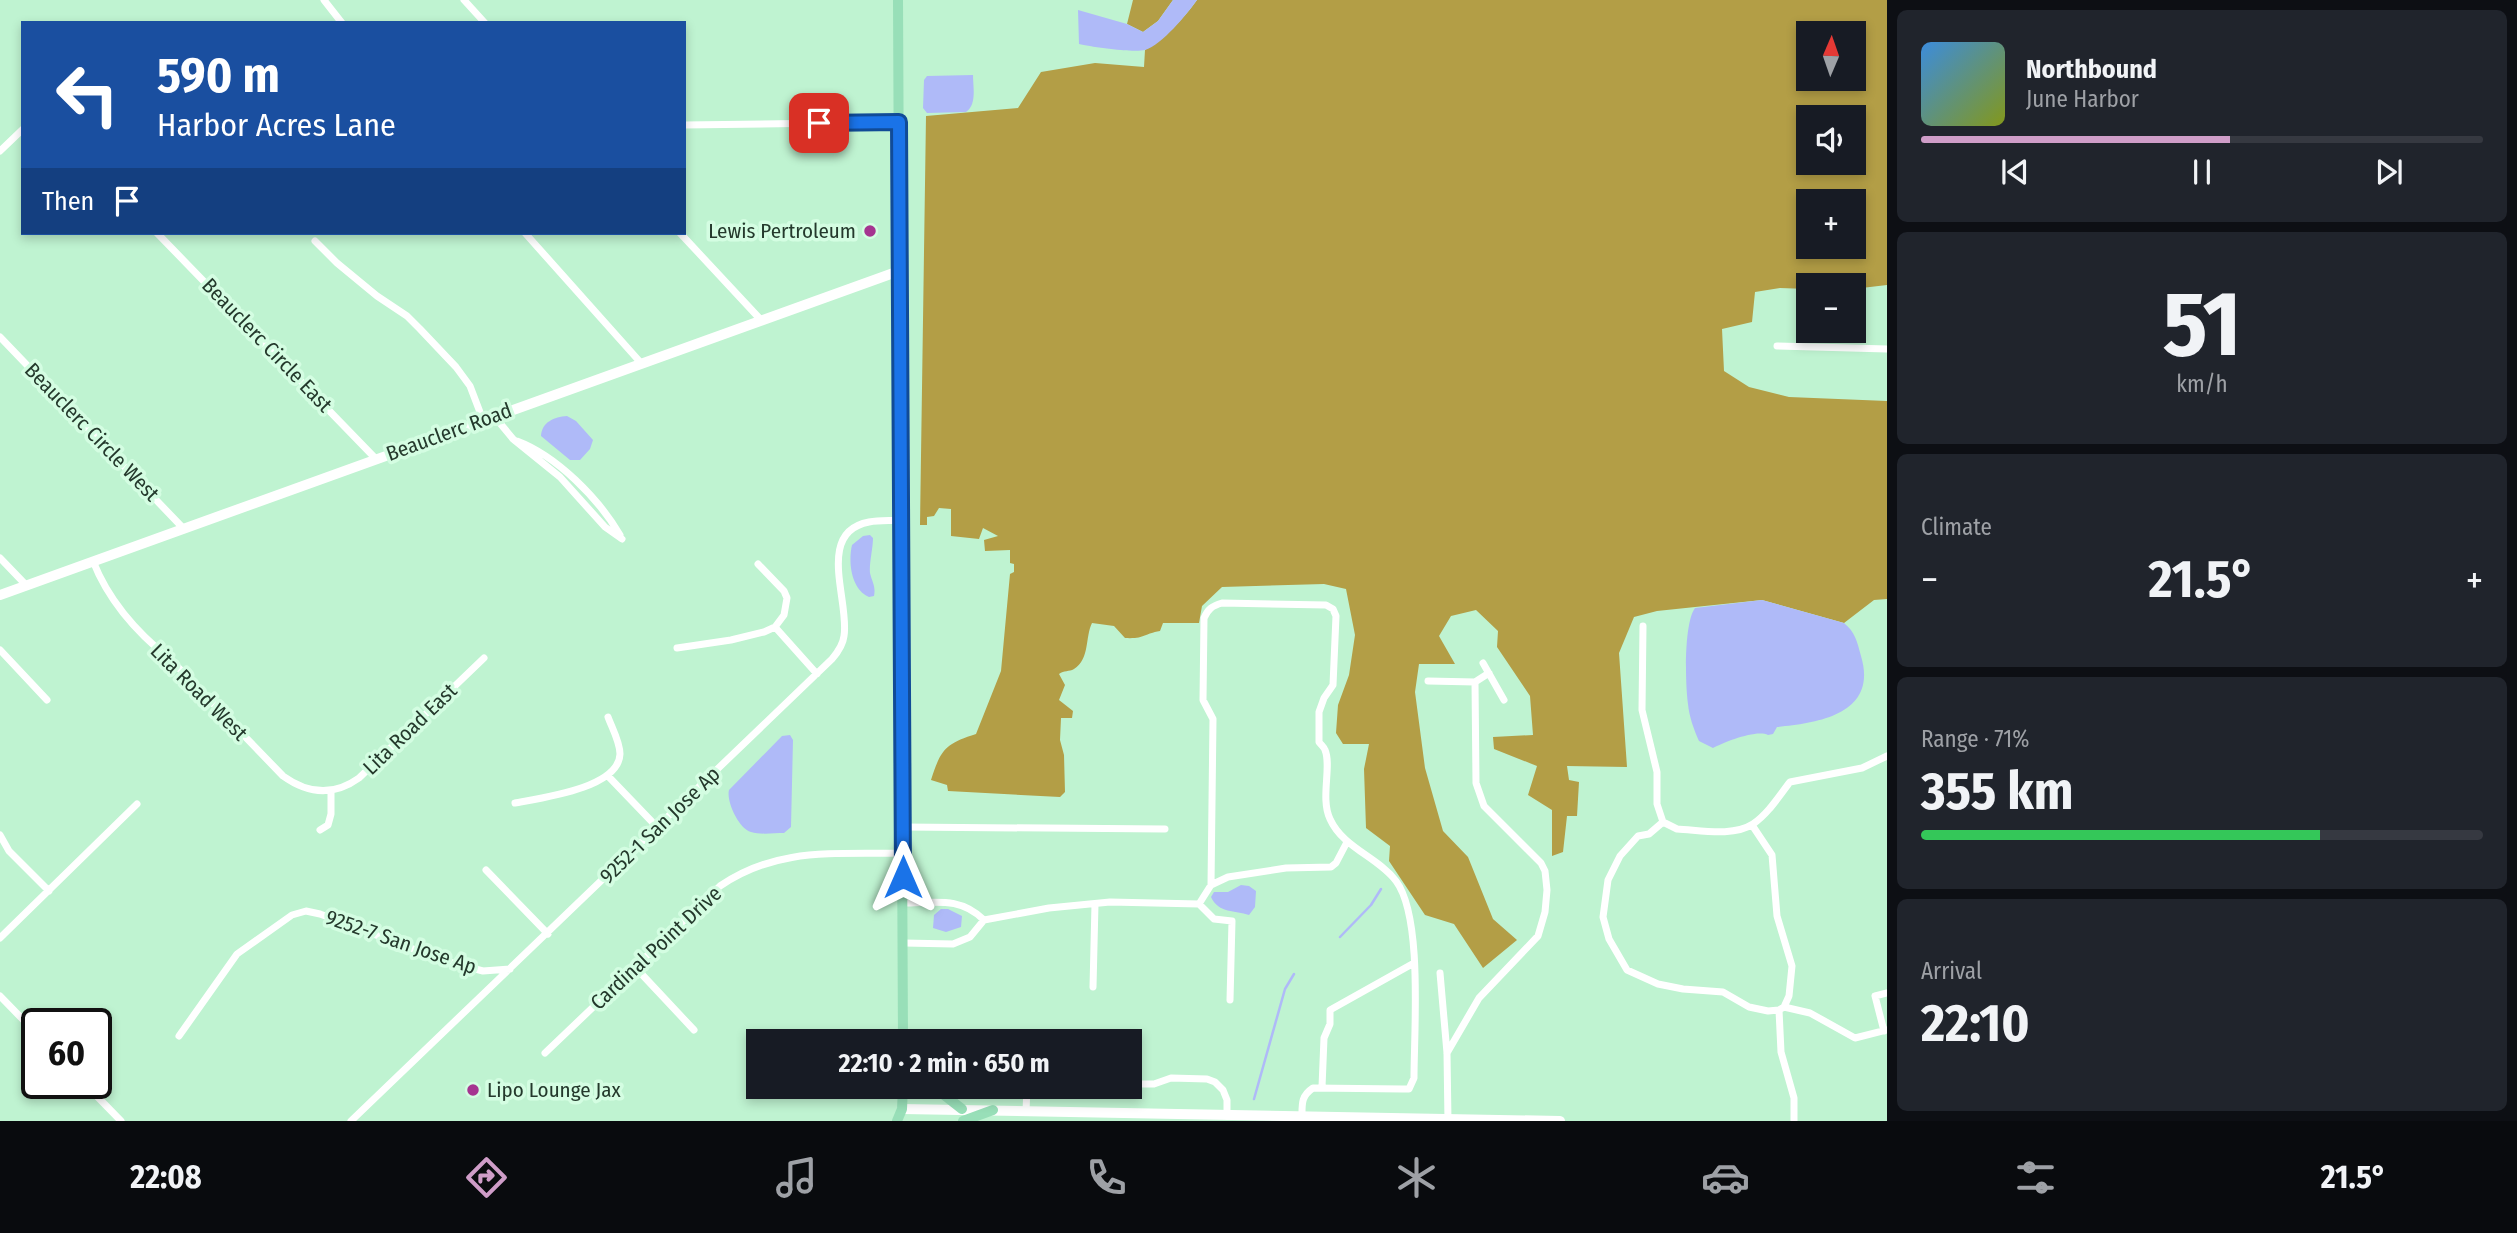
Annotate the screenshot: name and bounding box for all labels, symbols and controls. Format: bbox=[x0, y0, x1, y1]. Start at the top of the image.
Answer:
north arrow bbox=[1796, 21, 1866, 91]
map controls bbox=[1796, 21, 1866, 343]
text: 590 m bbox=[157, 46, 280, 105]
icon: left bbox=[42, 49, 133, 140]
text: Northbound bbox=[2026, 54, 2157, 85]
text: June Harbor bbox=[2026, 85, 2139, 113]
pin bbox=[789, 93, 849, 153]
icon: arrive bbox=[800, 104, 838, 142]
button: sound bbox=[1796, 105, 1866, 175]
text: Harbor Acres Lane bbox=[157, 106, 396, 144]
icon: previous bbox=[1996, 153, 2034, 191]
icon: pause bbox=[2183, 153, 2221, 191]
icon: next bbox=[2370, 153, 2408, 191]
icon: arrive bbox=[108, 182, 146, 220]
text: Then bbox=[42, 186, 94, 217]
button: + bbox=[1796, 189, 1866, 259]
place label: Lewis Pertroleum bbox=[708, 218, 856, 244]
marker: Lewis Pertroleum bbox=[862, 223, 878, 239]
text: 51 bbox=[2163, 270, 2241, 379]
street label: Beauclerc Circle East bbox=[196, 273, 338, 418]
button: − bbox=[1796, 273, 1866, 343]
street label: Beauclerc Circle West bbox=[19, 357, 165, 507]
text: km/h bbox=[2176, 370, 2228, 398]
street label: Beauclerc Road bbox=[383, 397, 515, 467]
text: Climate bbox=[1921, 513, 1992, 541]
text: 21.5° bbox=[2148, 548, 2255, 611]
text: − bbox=[1921, 557, 1938, 603]
text: + bbox=[2466, 557, 2483, 603]
street label: Lita Road West bbox=[145, 638, 253, 746]
street label: Lita Road East bbox=[358, 678, 462, 780]
text: Range · 71% bbox=[1921, 725, 2029, 753]
text: 355 km bbox=[1921, 760, 2073, 823]
street label: 9252-1 San Jose Ap bbox=[594, 761, 726, 889]
position arrow bbox=[866, 840, 940, 914]
street label: Cardinal Point Drive bbox=[585, 881, 727, 1015]
street label: 9252-7 San Jose Ap bbox=[322, 904, 480, 980]
text: Arrival bbox=[1921, 957, 1982, 985]
text: 22:10 bbox=[1921, 992, 2030, 1055]
speed limit sign: 60 bbox=[21, 1008, 112, 1099]
text: 22:10 · 2 min · 650 m bbox=[838, 1048, 1050, 1079]
place label: Lipo Lounge Jax bbox=[487, 1077, 622, 1103]
marker: Lipo Lounge Jax bbox=[465, 1082, 481, 1098]
icon: directions bbox=[462, 1153, 511, 1202]
icon: music bbox=[772, 1153, 821, 1202]
icon: phone bbox=[1082, 1153, 1131, 1202]
icon: climate bbox=[1392, 1153, 1441, 1202]
icon: car bbox=[1701, 1153, 1750, 1202]
icon: filters bbox=[2011, 1153, 2060, 1202]
text: 22:08 bbox=[130, 1158, 202, 1196]
text: 21.5° bbox=[2321, 1158, 2387, 1196]

